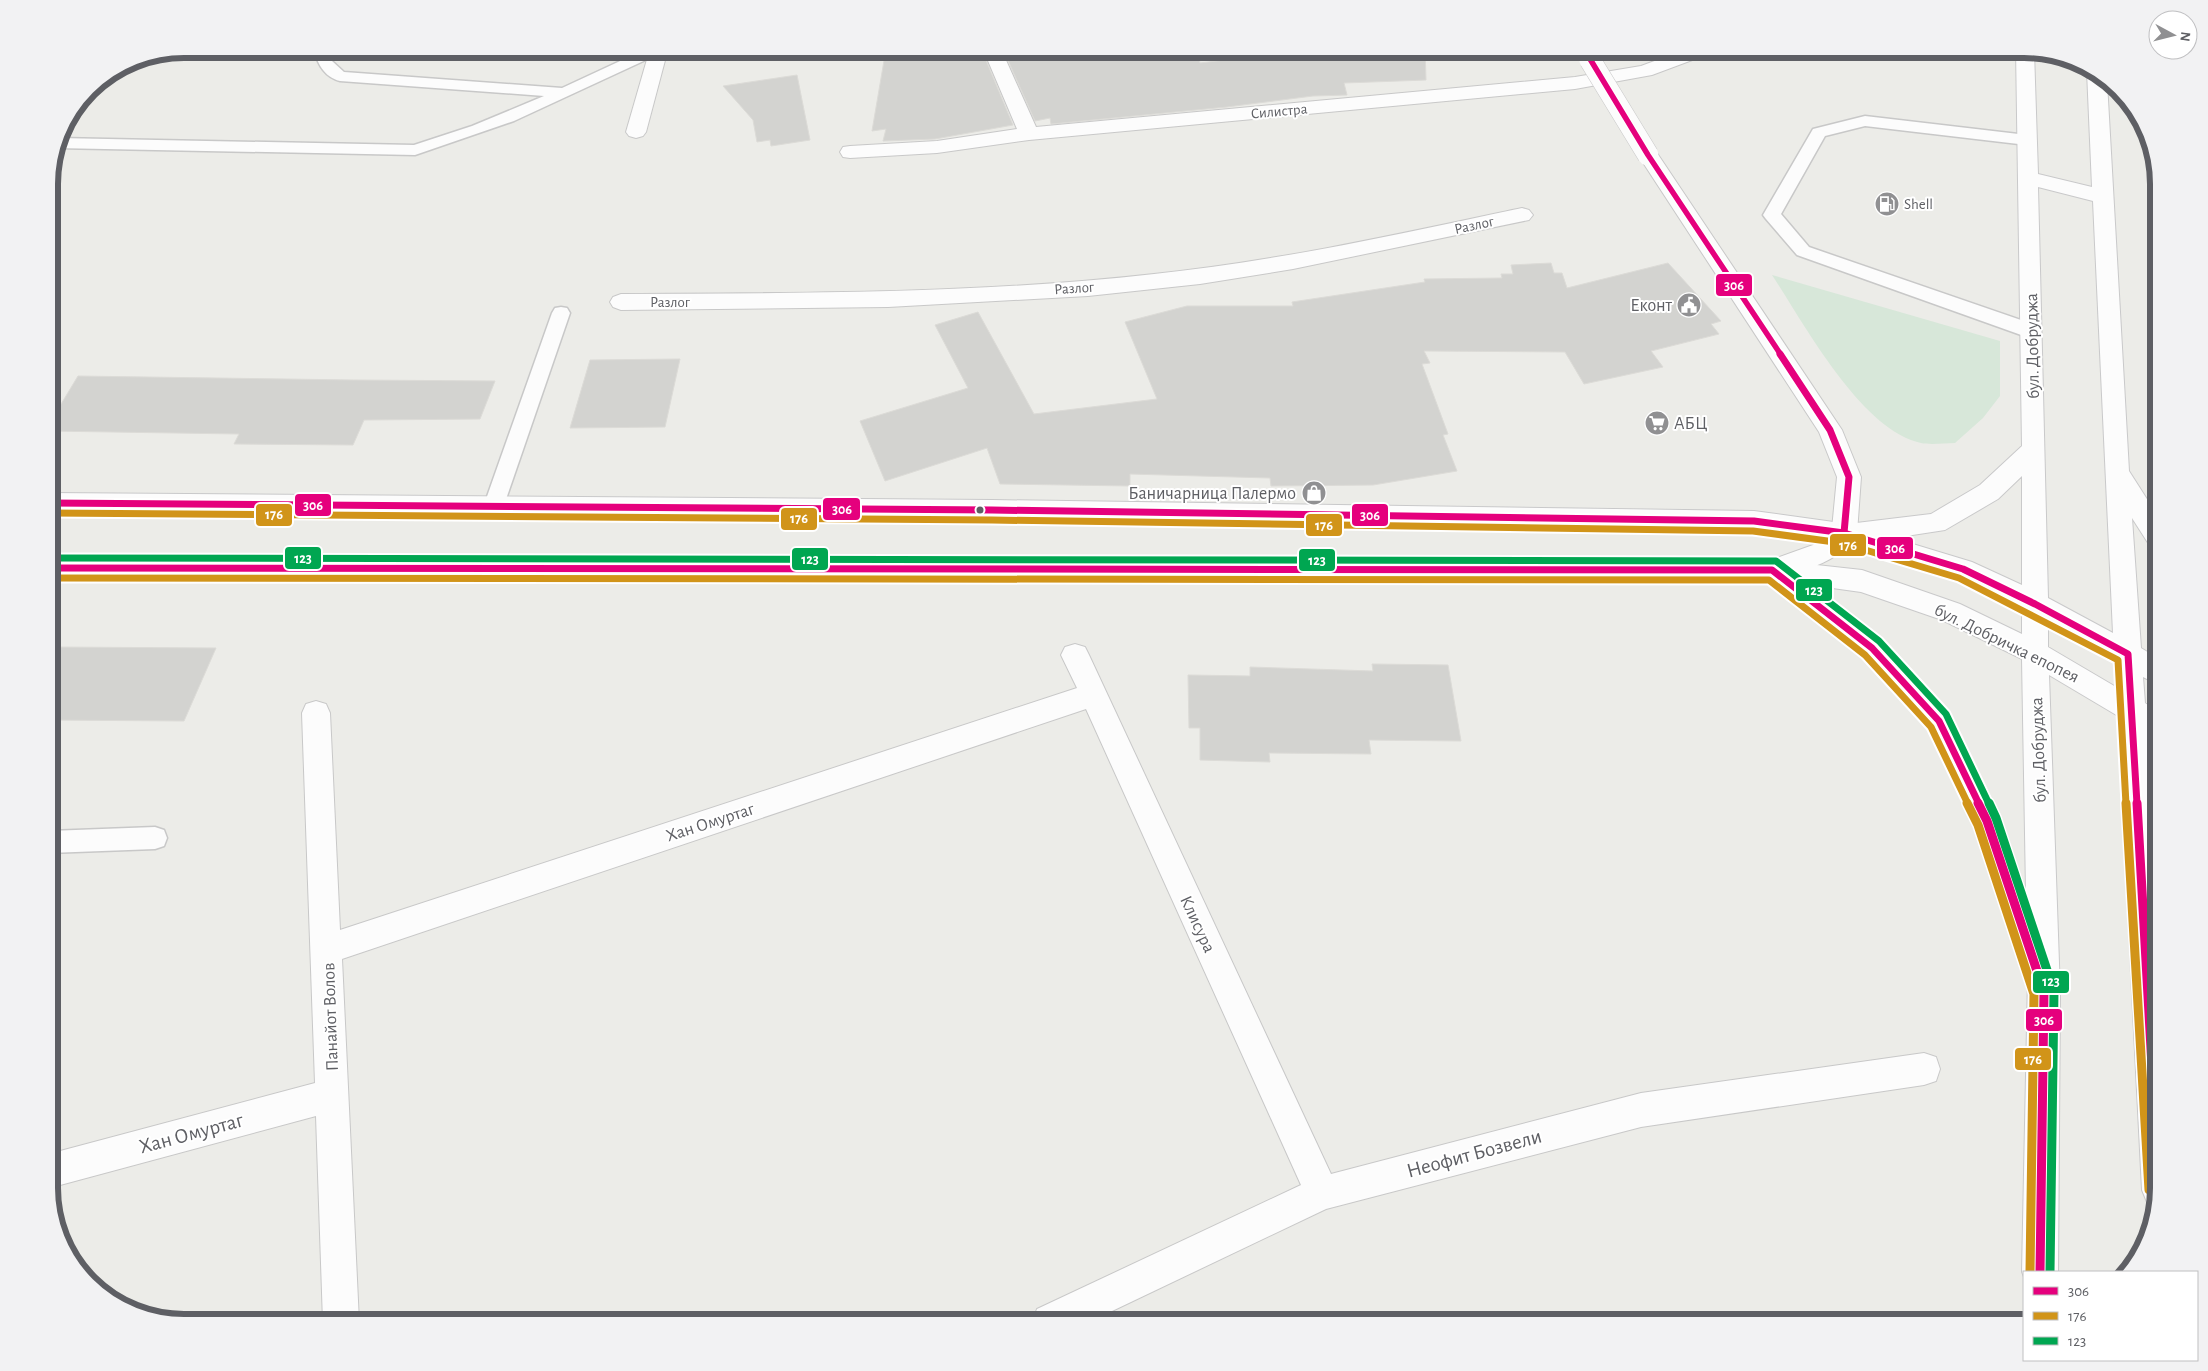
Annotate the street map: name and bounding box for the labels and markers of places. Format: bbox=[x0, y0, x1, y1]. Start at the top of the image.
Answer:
fuel station icon: Shell bbox=[1874, 191, 1900, 217]
place label: Shell bbox=[1904, 197, 1933, 212]
public building icon: Еконт bbox=[1676, 292, 1702, 318]
place label: Еконт bbox=[1630, 297, 1673, 315]
supermarket icon: АБЦ bbox=[1644, 410, 1670, 436]
place label: АБЦ bbox=[1674, 415, 1707, 433]
shop icon: Баничарница Палермо bbox=[1301, 480, 1327, 506]
place label: Баничарница Палермо bbox=[1128, 485, 1296, 503]
unlabelled marker bbox=[975, 505, 985, 515]

